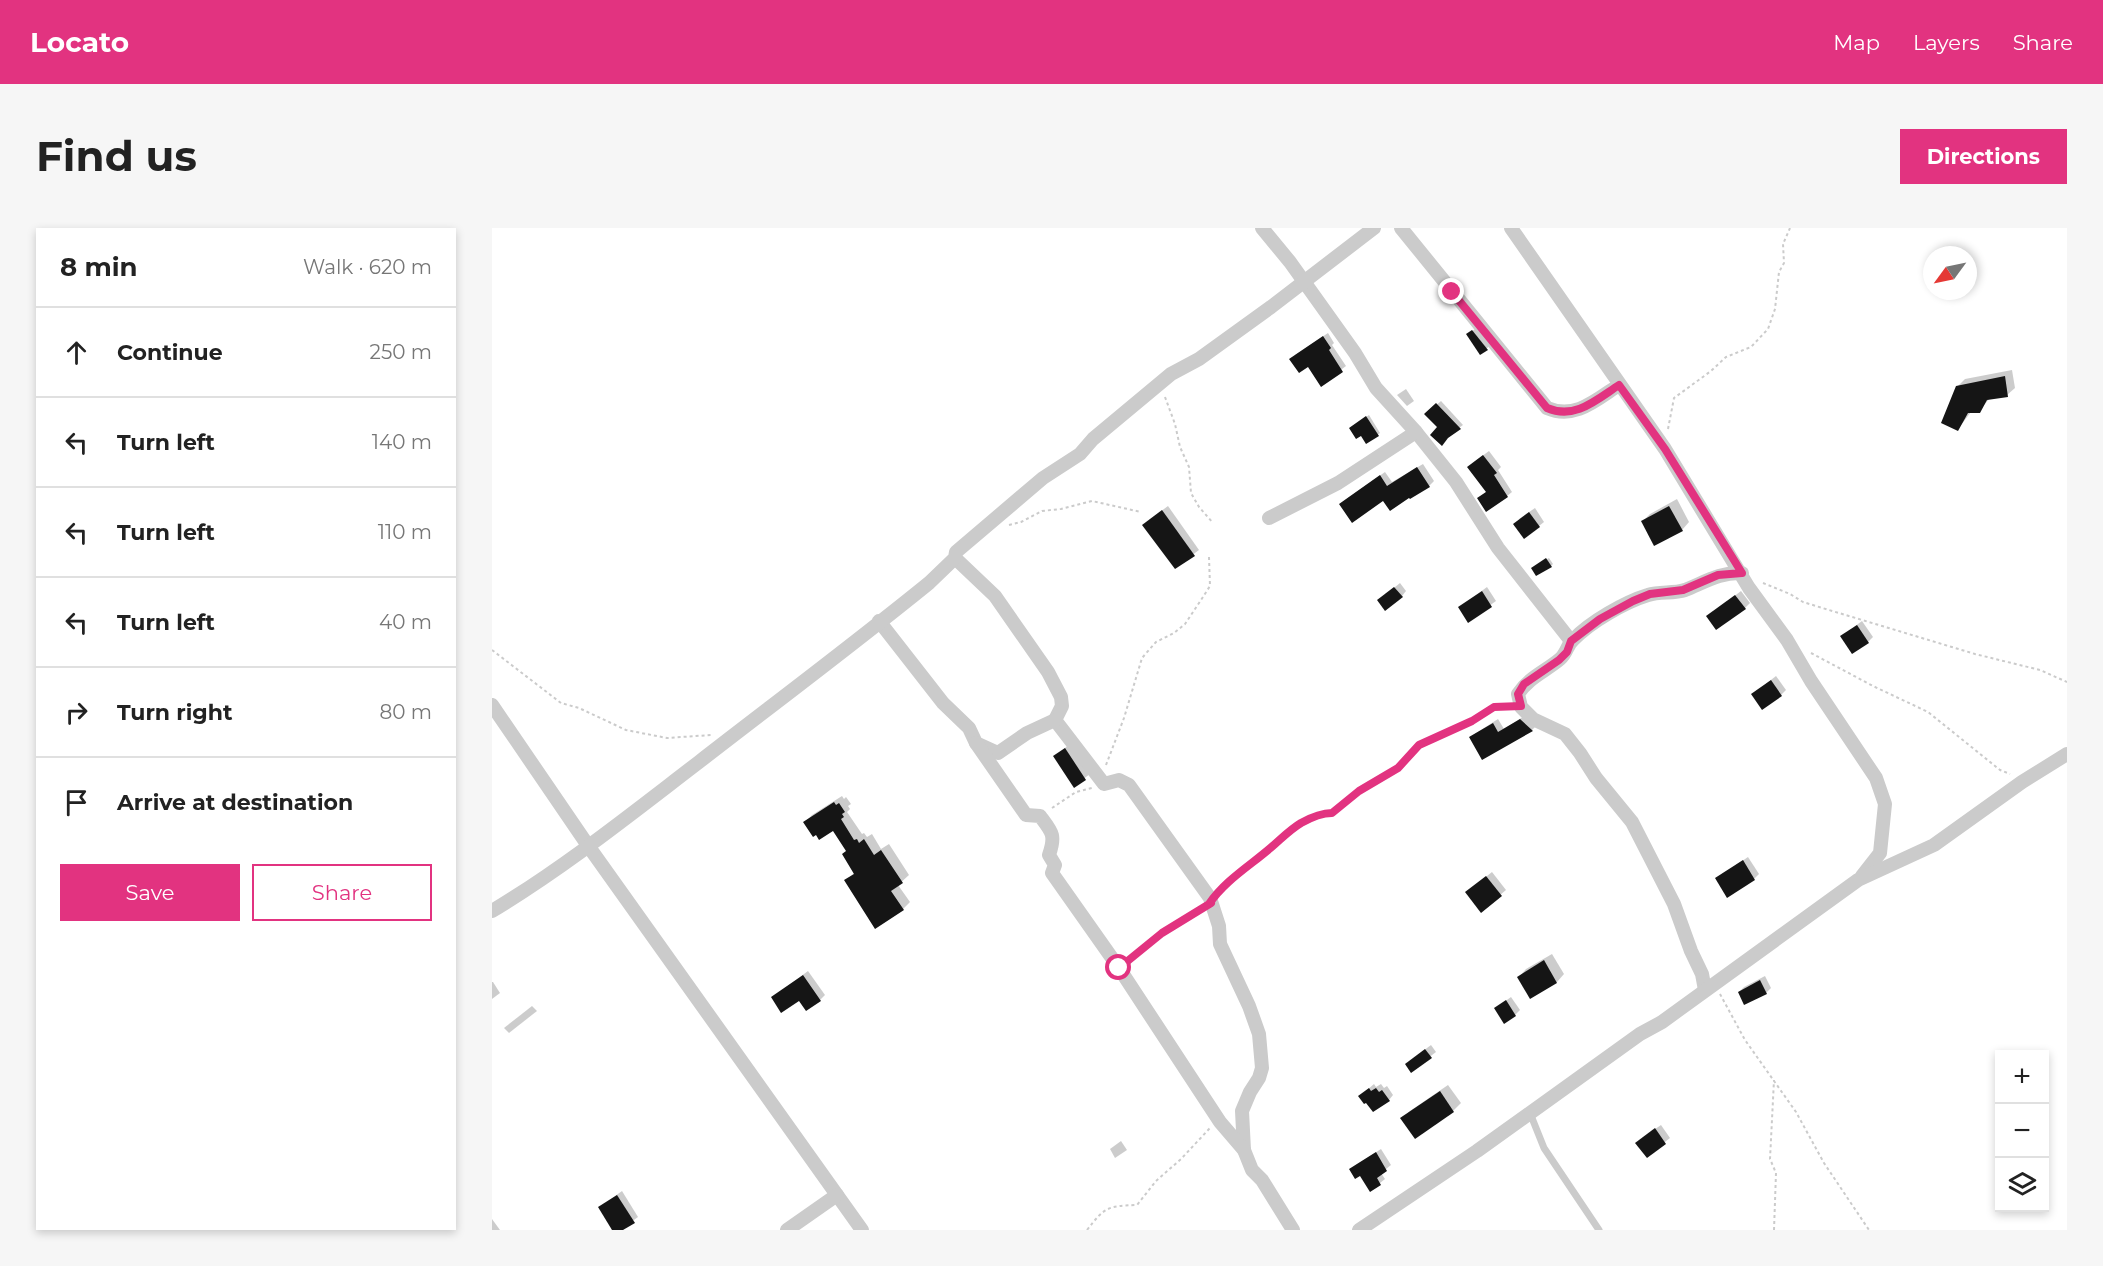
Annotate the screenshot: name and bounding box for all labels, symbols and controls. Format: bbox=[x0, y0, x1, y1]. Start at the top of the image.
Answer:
text: Locato bbox=[30, 25, 129, 59]
text: Map bbox=[1833, 30, 1880, 55]
text: Layers bbox=[1913, 30, 1980, 55]
text: Share bbox=[2013, 30, 2073, 55]
button: Directions bbox=[1900, 129, 2067, 184]
text: Find us bbox=[36, 130, 197, 182]
north arrow bbox=[1923, 246, 1977, 300]
text: 8 min bbox=[60, 251, 138, 283]
text: Walk · 620 m bbox=[303, 255, 432, 279]
route end bbox=[1438, 278, 1464, 304]
icon: ahead bbox=[60, 336, 93, 369]
text: Continue bbox=[117, 339, 223, 366]
text: 250 m bbox=[370, 340, 432, 364]
icon: left bbox=[60, 426, 93, 459]
text: Turn left bbox=[117, 429, 215, 456]
text: 140 m bbox=[372, 430, 432, 454]
icon: left bbox=[60, 516, 93, 549]
text: Turn left bbox=[117, 519, 215, 546]
text: 110 m bbox=[378, 520, 432, 544]
icon: left bbox=[60, 606, 93, 639]
text: Turn left bbox=[117, 609, 215, 636]
text: 40 m bbox=[379, 610, 432, 634]
icon: right bbox=[60, 696, 93, 729]
text: Turn right bbox=[117, 699, 232, 726]
text: 80 m bbox=[380, 700, 432, 724]
icon: arrive bbox=[60, 786, 93, 819]
text: Arrive at destination bbox=[117, 789, 353, 816]
button: Save bbox=[60, 864, 240, 921]
button: Share bbox=[252, 864, 432, 921]
route start bbox=[1105, 954, 1131, 980]
map controls bbox=[1995, 1050, 2049, 1212]
button: + bbox=[1995, 1050, 2049, 1104]
button: − bbox=[1995, 1104, 2049, 1158]
button: layers bbox=[1995, 1158, 2049, 1212]

